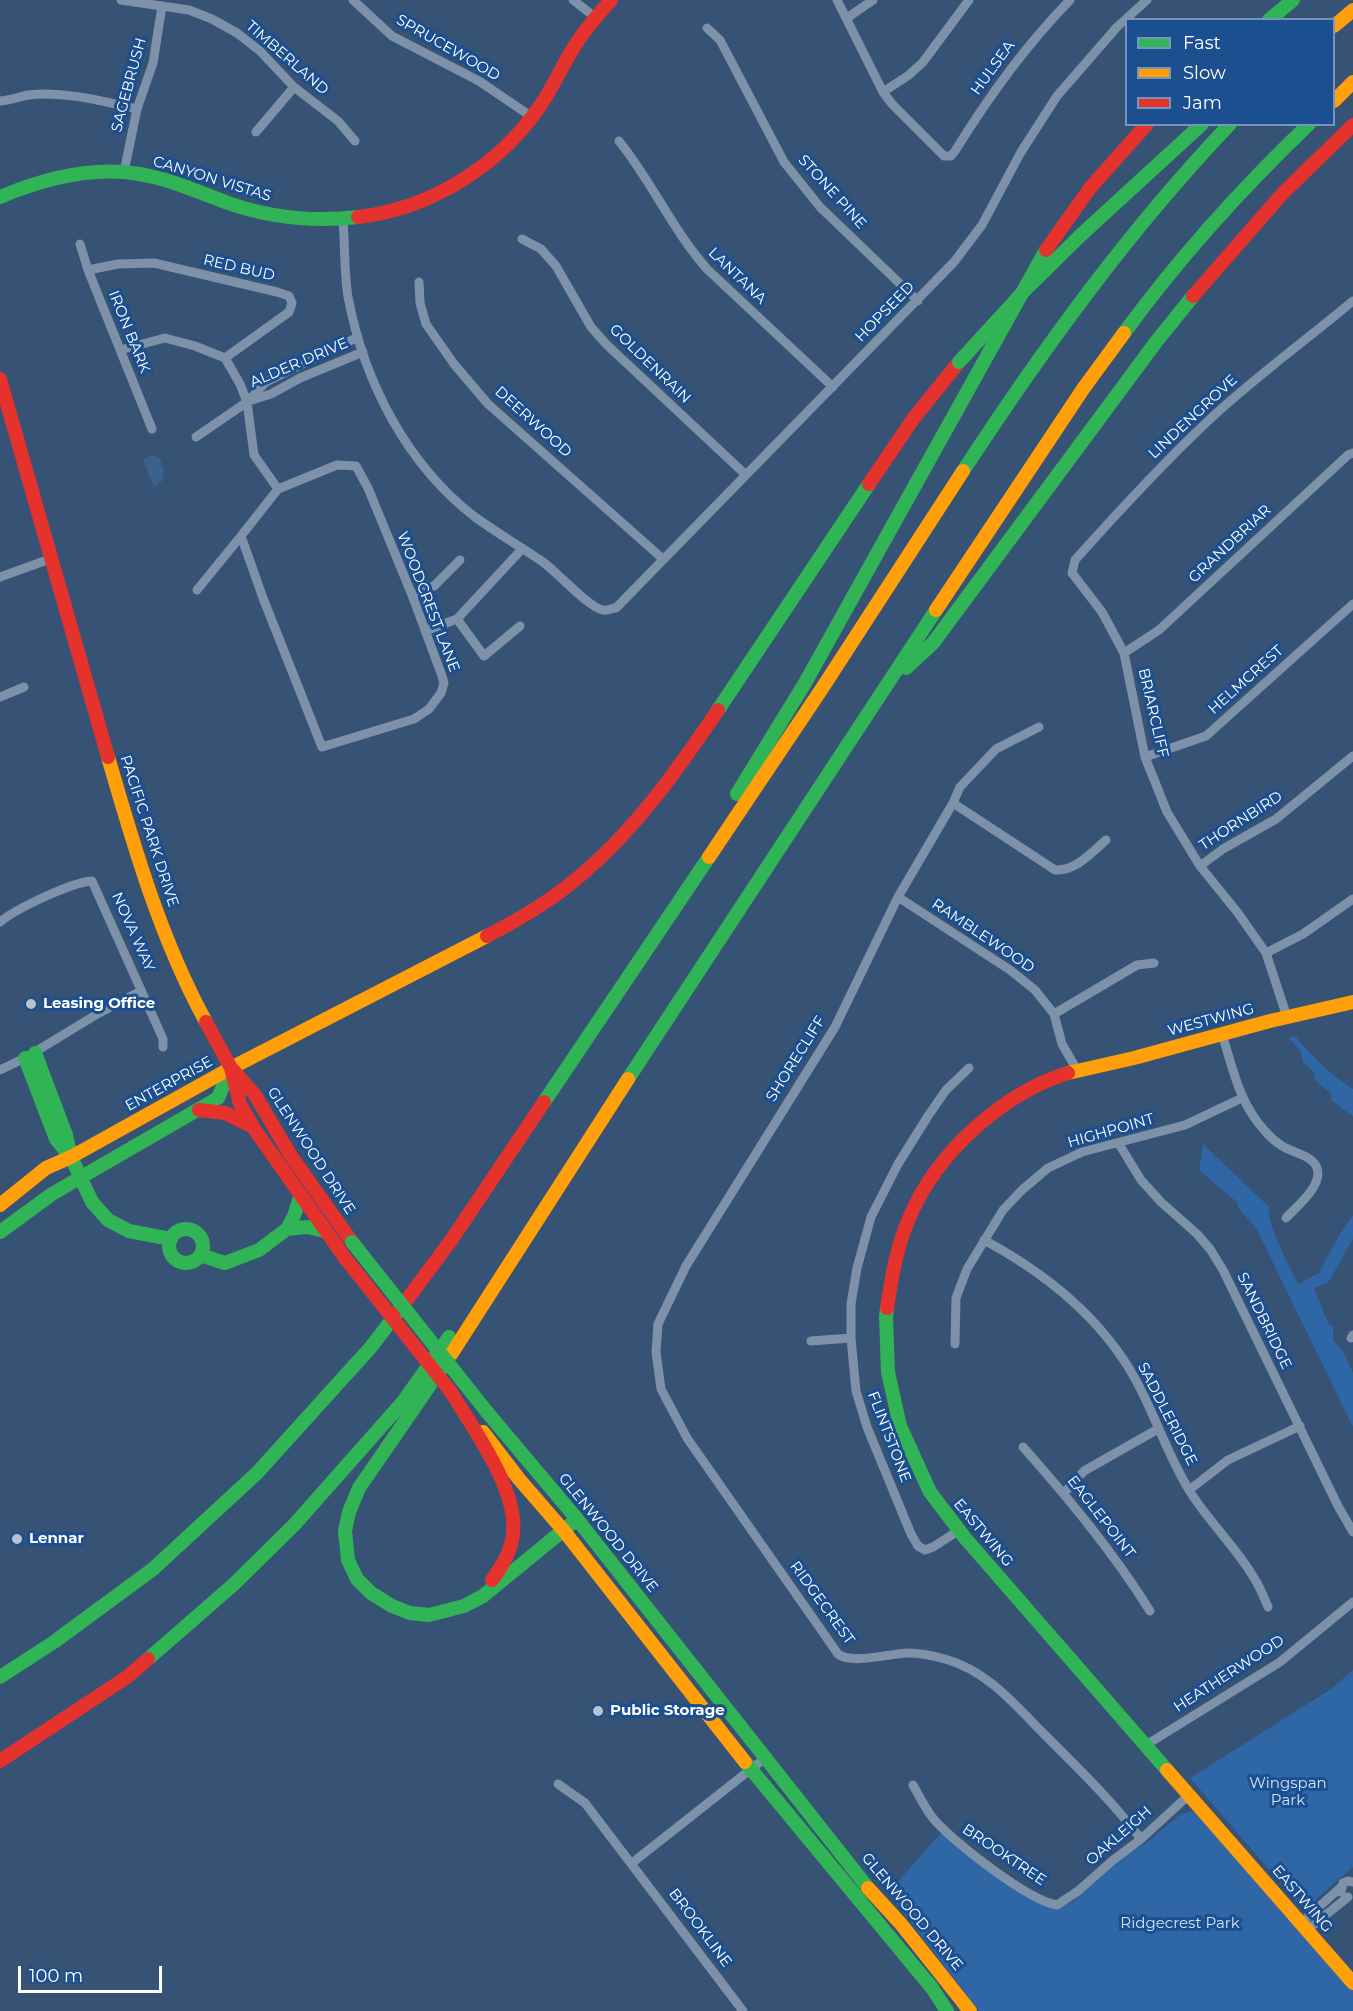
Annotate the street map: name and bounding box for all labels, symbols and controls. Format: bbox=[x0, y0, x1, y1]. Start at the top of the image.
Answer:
street label: SPRUCEWOOD bbox=[393, 11, 503, 85]
street label: TIMBERLAND bbox=[242, 17, 332, 99]
legend bbox=[1125, 18, 1335, 126]
text: Fast bbox=[1183, 32, 1221, 54]
street label: SAGEBRUSH bbox=[108, 36, 150, 134]
street label: HULSEA bbox=[967, 37, 1019, 99]
text: Slow bbox=[1183, 62, 1226, 84]
text: Jam bbox=[1183, 92, 1222, 114]
street label: STONE PINE bbox=[794, 151, 870, 233]
street label: CANYON VISTAS bbox=[151, 152, 273, 206]
street label: LANTANA bbox=[704, 244, 770, 308]
street label: RED BUD bbox=[202, 251, 276, 285]
street label: HOPSEED bbox=[852, 278, 918, 346]
street label: IRON BARK bbox=[104, 288, 154, 376]
street label: GOLDENRAIN bbox=[606, 321, 694, 407]
street label: ALDER DRIVE bbox=[247, 334, 351, 392]
street label: LINDENGROVE bbox=[1145, 371, 1241, 463]
street label: DEERWOOD bbox=[491, 383, 575, 461]
street label: GRANDBRIAR bbox=[1185, 501, 1275, 587]
street label: WOODCREST LANE bbox=[393, 529, 463, 675]
street label: HELMCREST bbox=[1205, 642, 1287, 718]
street label: BRIARCLIFF bbox=[1134, 667, 1172, 759]
street label: PACIFIC PARK DRIVE bbox=[116, 753, 182, 909]
street label: THORNBIRD bbox=[1196, 787, 1286, 855]
street label: NOVA WAY bbox=[108, 890, 158, 974]
street label: RAMBLEWOOD bbox=[928, 895, 1038, 977]
place label: Leasing Office bbox=[43, 995, 155, 1013]
marker: Leasing Office bbox=[24, 997, 38, 1011]
street label: WESTWING bbox=[1166, 1000, 1256, 1040]
street label: SHORECLIFF bbox=[762, 1013, 830, 1105]
street label: ENTERPRISE bbox=[122, 1053, 216, 1115]
street label: GLENWOOD DRIVE bbox=[263, 1084, 359, 1218]
street label: HIGHPOINT bbox=[1066, 1110, 1156, 1152]
street label: SANDBRIDGE bbox=[1233, 1270, 1295, 1372]
street label: SADDLERIDGE bbox=[1133, 1360, 1201, 1468]
street label: FLINTSTONE bbox=[863, 1389, 915, 1485]
street label: GLENWOOD DRIVE bbox=[554, 1470, 662, 1596]
street label: EAGLEPOINT bbox=[1063, 1472, 1139, 1562]
street label: EASTWING bbox=[949, 1495, 1017, 1571]
place label: Lennar bbox=[29, 1530, 84, 1548]
marker: Lennar bbox=[10, 1532, 24, 1546]
street label: RIDGECREST bbox=[786, 1558, 858, 1648]
street label: HEATHERWOOD bbox=[1170, 1632, 1288, 1716]
place label: Public Storage bbox=[610, 1702, 725, 1720]
marker: Public Storage bbox=[591, 1704, 605, 1718]
park label: Wingspan Park bbox=[1249, 1775, 1327, 1810]
street label: OAKLEIGH bbox=[1083, 1803, 1155, 1869]
street label: BROOKTREE bbox=[959, 1820, 1049, 1890]
street label: GLENWOOD DRIVE bbox=[858, 1849, 966, 1975]
street label: EASTWING bbox=[1268, 1862, 1336, 1936]
street label: BROOKLINE bbox=[665, 1885, 735, 1971]
park label: Ridgecrest Park bbox=[1120, 1915, 1240, 1933]
scale bar bbox=[21, 1954, 165, 1992]
text: 100 m bbox=[29, 1965, 83, 1987]

